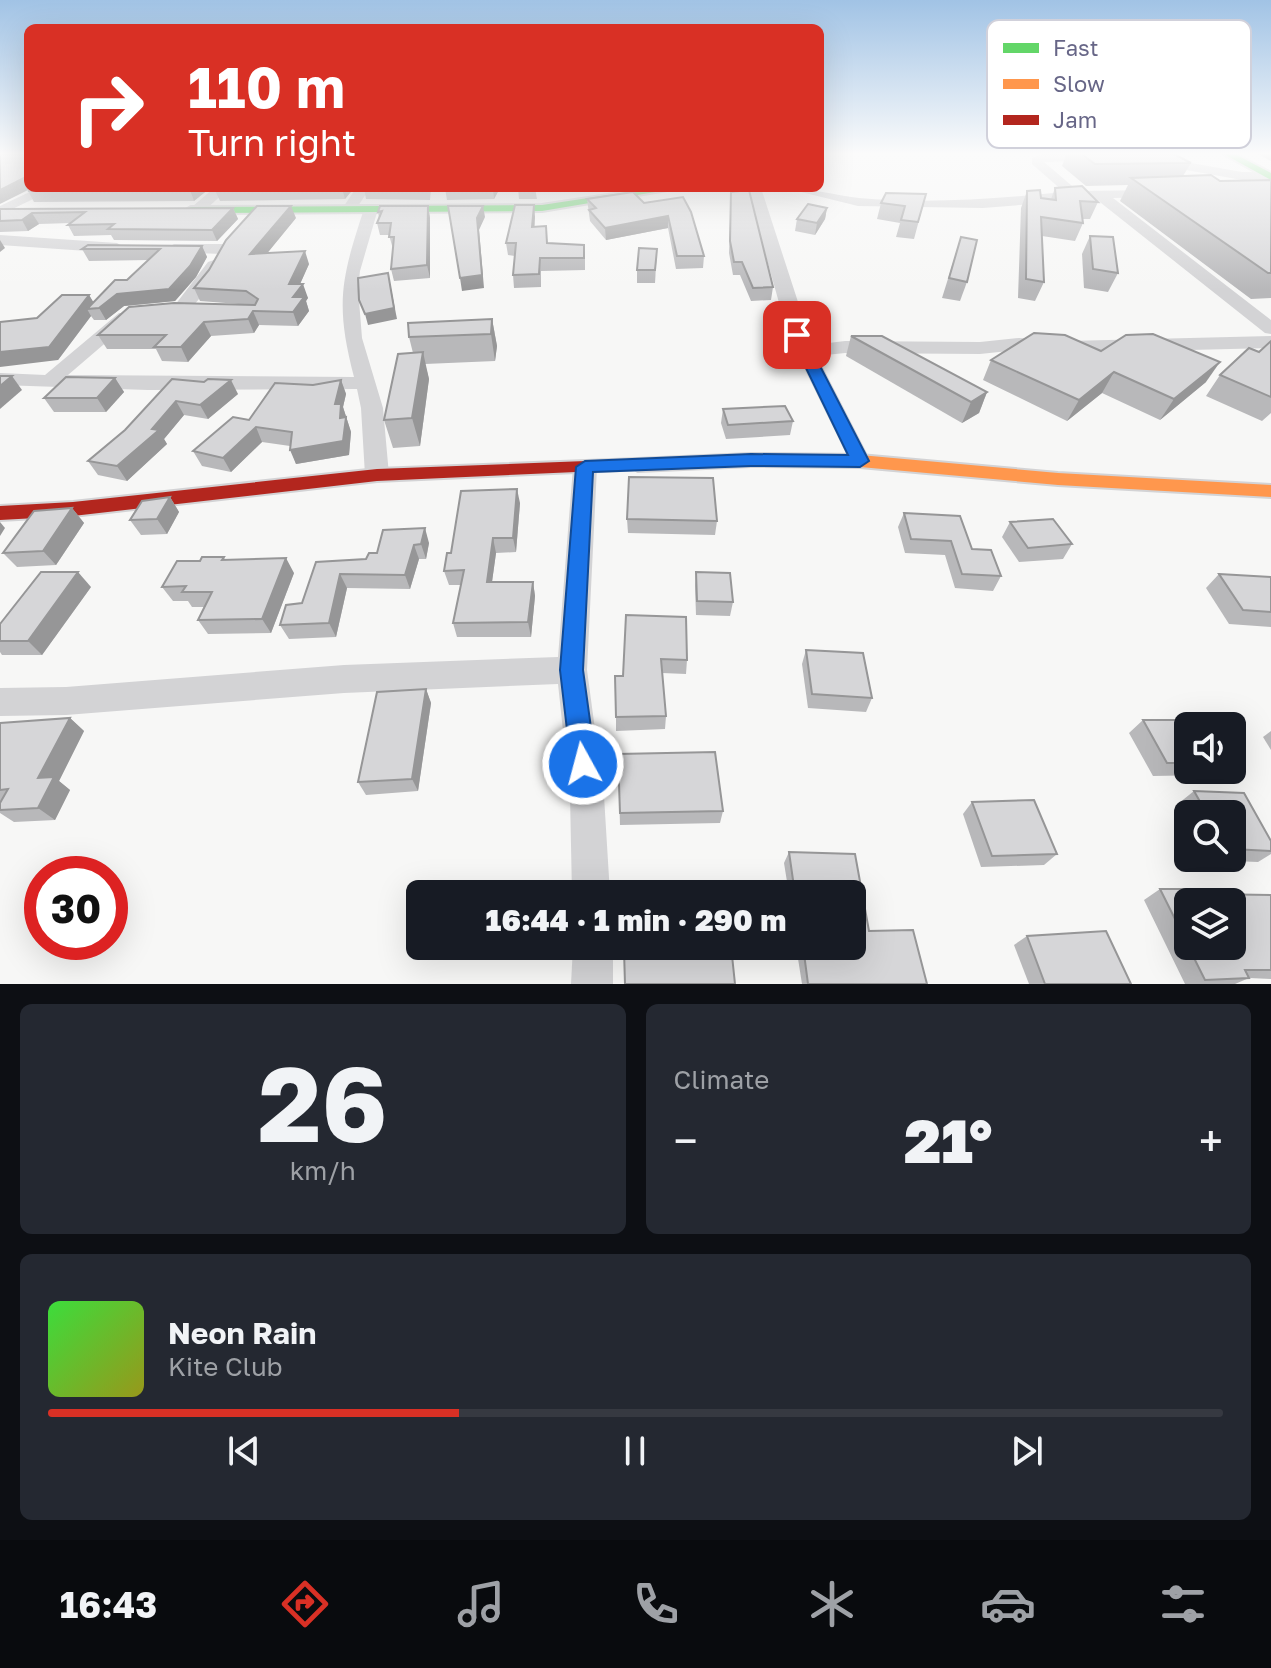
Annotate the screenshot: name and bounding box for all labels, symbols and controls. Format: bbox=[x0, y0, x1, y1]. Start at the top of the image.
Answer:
legend bbox=[987, 20, 1251, 148]
text: Fast bbox=[1053, 34, 1099, 61]
text: 110 m bbox=[188, 53, 345, 120]
icon: right bbox=[56, 56, 160, 160]
text: Slow bbox=[1053, 70, 1105, 97]
text: Jam bbox=[1053, 106, 1097, 133]
text: Turn right bbox=[188, 121, 356, 164]
pin bbox=[763, 301, 831, 369]
icon: arrive bbox=[775, 313, 819, 357]
map controls bbox=[1174, 712, 1246, 960]
button: sound bbox=[1174, 712, 1246, 784]
position arrow bbox=[541, 722, 625, 806]
button: search bbox=[1174, 800, 1246, 872]
speed limit sign: 30 bbox=[24, 856, 128, 960]
button: layers bbox=[1174, 888, 1246, 960]
text: 16:44 · 1 min · 290 m bbox=[486, 902, 786, 938]
text: 26 bbox=[258, 1040, 387, 1165]
text: Climate bbox=[674, 1064, 769, 1095]
text: 21° bbox=[904, 1104, 992, 1176]
text: − bbox=[674, 1114, 698, 1167]
text: + bbox=[1199, 1114, 1223, 1167]
text: km/h bbox=[290, 1155, 356, 1186]
text: Neon Rain bbox=[168, 1315, 316, 1351]
text: Kite Club bbox=[168, 1351, 283, 1382]
icon: previous bbox=[222, 1429, 266, 1473]
icon: pause bbox=[613, 1429, 657, 1473]
icon: next bbox=[1005, 1429, 1049, 1473]
icon: directions bbox=[277, 1576, 333, 1632]
icon: music bbox=[453, 1576, 509, 1632]
icon: phone bbox=[628, 1576, 684, 1632]
icon: climate bbox=[804, 1576, 860, 1632]
icon: car bbox=[980, 1576, 1036, 1632]
icon: filters bbox=[1155, 1576, 1211, 1632]
text: 16:43 bbox=[60, 1583, 157, 1626]

